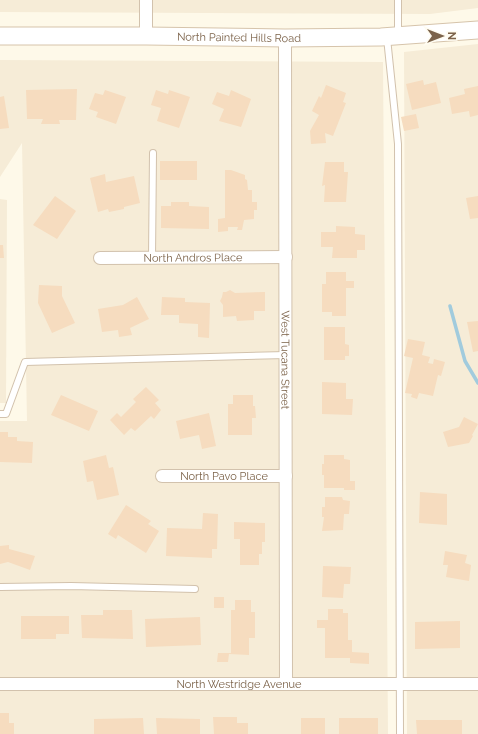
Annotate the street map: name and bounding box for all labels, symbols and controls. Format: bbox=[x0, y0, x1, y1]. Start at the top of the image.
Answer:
north arrow bbox=[422, 16, 462, 56]
street label: North Painted Hills Road bbox=[177, 30, 301, 45]
text: N bbox=[445, 32, 458, 40]
street label: North Andros Place bbox=[144, 251, 243, 264]
street label: West Tucana Street bbox=[279, 311, 292, 410]
street label: North Pavo Place bbox=[180, 470, 268, 483]
street label: North Westridge Avenue bbox=[176, 678, 302, 691]

